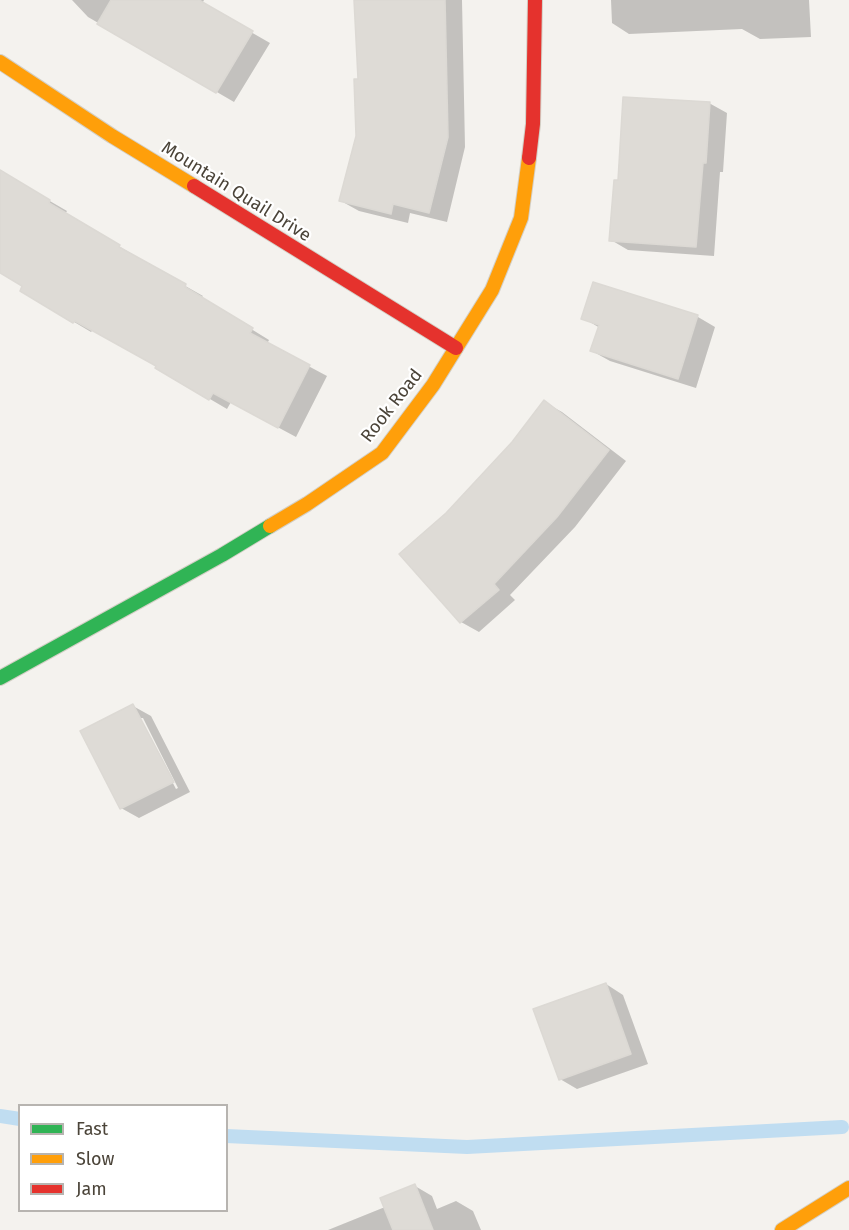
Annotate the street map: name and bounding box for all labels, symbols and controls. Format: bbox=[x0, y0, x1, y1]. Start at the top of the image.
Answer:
street label: Mountain Quail Drive bbox=[157, 137, 315, 247]
street label: Rook Road bbox=[357, 365, 427, 447]
legend bbox=[18, 1104, 228, 1212]
text: Fast bbox=[76, 1118, 108, 1140]
text: Slow bbox=[76, 1148, 114, 1170]
text: Jam bbox=[76, 1178, 107, 1200]

